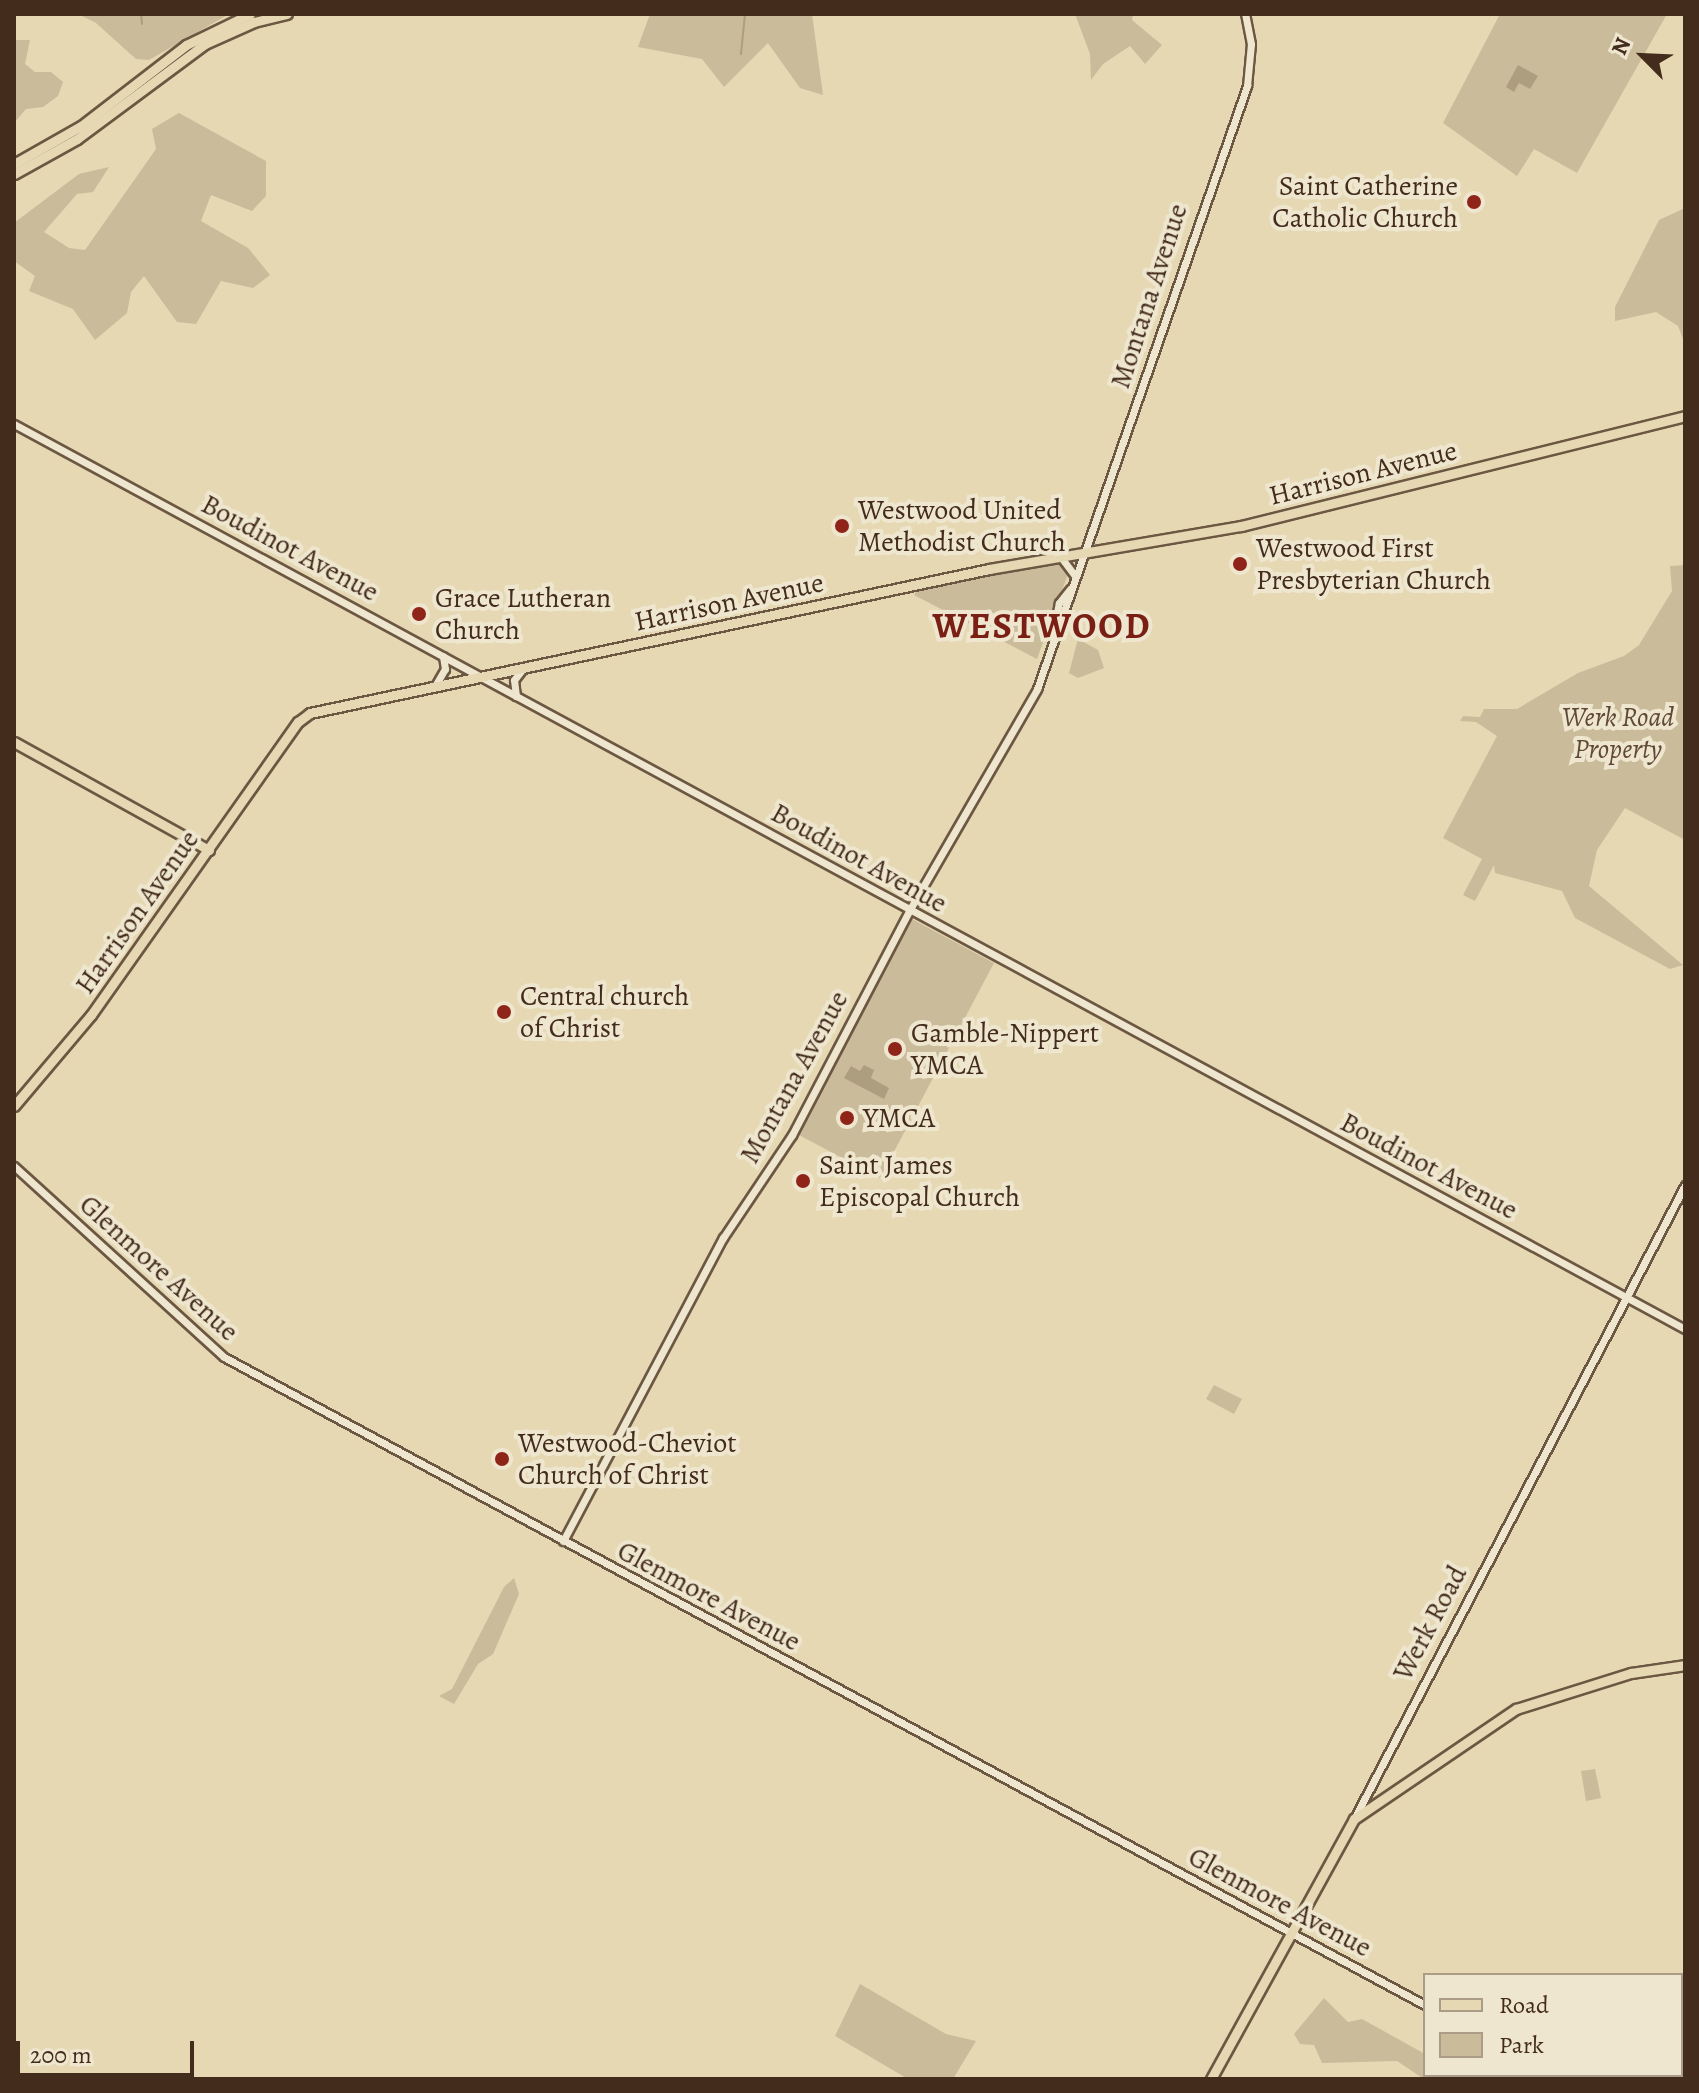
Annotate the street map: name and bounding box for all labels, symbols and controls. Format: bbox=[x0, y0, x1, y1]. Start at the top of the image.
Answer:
north arrow bbox=[1603, 16, 1683, 96]
text: N bbox=[1604, 33, 1638, 60]
place label: Saint Catherine Catholic Church bbox=[1272, 169, 1458, 235]
marker: Saint Catherine Catholic Church bbox=[1465, 193, 1483, 211]
street label: Montana Avenue bbox=[1103, 199, 1195, 393]
street label: Harrison Avenue bbox=[1266, 433, 1460, 513]
street label: Boudinot Avenue bbox=[196, 487, 384, 609]
place label: Westwood United Methodist Church bbox=[858, 493, 1066, 559]
marker: Westwood United Methodist Church bbox=[833, 517, 851, 535]
place label: Westwood First Presbyterian Church bbox=[1256, 531, 1491, 597]
marker: Westwood First Presbyterian Church bbox=[1231, 555, 1249, 573]
street label: Harrison Avenue bbox=[631, 566, 827, 638]
place label: Grace Lutheran Church bbox=[435, 581, 611, 647]
district label: WESTWOOD bbox=[932, 604, 1152, 648]
marker: Grace Lutheran Church bbox=[410, 605, 428, 623]
park label: Werk Road Property bbox=[1562, 700, 1674, 766]
street label: Boudinot Avenue bbox=[765, 796, 953, 920]
street label: Harrison Avenue bbox=[68, 824, 206, 1000]
place label: Central church of Christ bbox=[520, 979, 689, 1045]
street label: Montana Avenue bbox=[733, 985, 855, 1169]
marker: Central church of Christ bbox=[495, 1003, 513, 1021]
place label: Gamble-Nippert YMCA bbox=[911, 1016, 1099, 1082]
marker: Gamble-Nippert YMCA bbox=[886, 1040, 904, 1058]
place label: YMCA bbox=[863, 1101, 935, 1135]
street label: Boudinot Avenue bbox=[1335, 1105, 1523, 1227]
marker: YMCA bbox=[838, 1109, 856, 1127]
place label: Saint James Episcopal Church bbox=[819, 1148, 1020, 1214]
marker: Saint James Episcopal Church bbox=[794, 1172, 812, 1190]
street label: Glenmore Avenue bbox=[73, 1188, 245, 1348]
place label: Westwood-Cheviot Church of Christ bbox=[518, 1426, 736, 1492]
marker: Westwood-Cheviot Church of Christ bbox=[493, 1450, 511, 1468]
street label: Glenmore Avenue bbox=[612, 1534, 806, 1658]
street label: Werk Road bbox=[1386, 1560, 1474, 1686]
street label: Glenmore Avenue bbox=[1183, 1840, 1377, 1964]
legend bbox=[1423, 1973, 1683, 2077]
text: Road bbox=[1499, 1989, 1549, 2021]
scale bar bbox=[20, 2025, 198, 2075]
text: Park bbox=[1499, 2029, 1544, 2061]
text: 200 m bbox=[30, 2039, 92, 2071]

